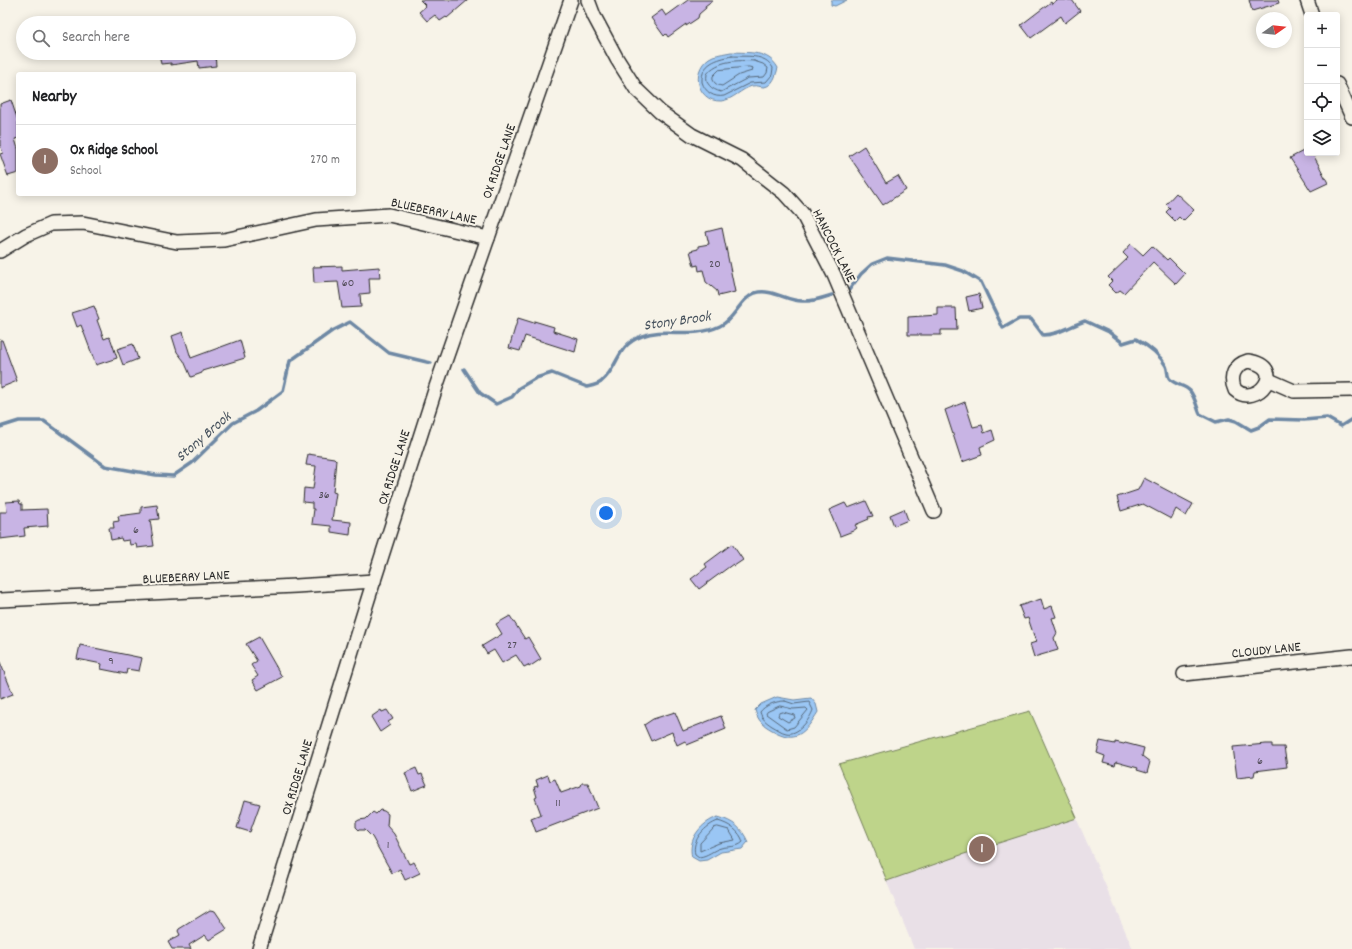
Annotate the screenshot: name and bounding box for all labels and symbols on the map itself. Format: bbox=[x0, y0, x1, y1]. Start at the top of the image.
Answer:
north arrow bbox=[1256, 12, 1292, 48]
street label: OX RIDGE LANE bbox=[478, 121, 522, 202]
street label: BLUEBERRY LANE bbox=[389, 193, 479, 231]
street label: HANCOCK LANE bbox=[806, 206, 861, 287]
house number: 20 bbox=[709, 256, 721, 273]
house number: 60 bbox=[342, 275, 354, 292]
water label: Stony Brook bbox=[642, 306, 714, 338]
water label: Stony Brook bbox=[172, 406, 238, 468]
street label: OX RIDGE LANE bbox=[373, 427, 417, 508]
house number: 36 bbox=[318, 487, 330, 504]
your location bbox=[596, 503, 616, 523]
house number: 6 bbox=[133, 522, 139, 539]
street label: BLUEBERRY LANE bbox=[142, 566, 231, 590]
house number: 27 bbox=[507, 637, 517, 654]
street label: CLOUDY LANE bbox=[1231, 637, 1303, 665]
house number: 9 bbox=[108, 653, 114, 670]
street label: OX RIDGE LANE bbox=[277, 737, 319, 818]
house number: 6 bbox=[1257, 753, 1263, 770]
house number: 11 bbox=[555, 795, 561, 812]
pin: 1 bbox=[969, 834, 995, 864]
house number: 1 bbox=[387, 837, 389, 854]

